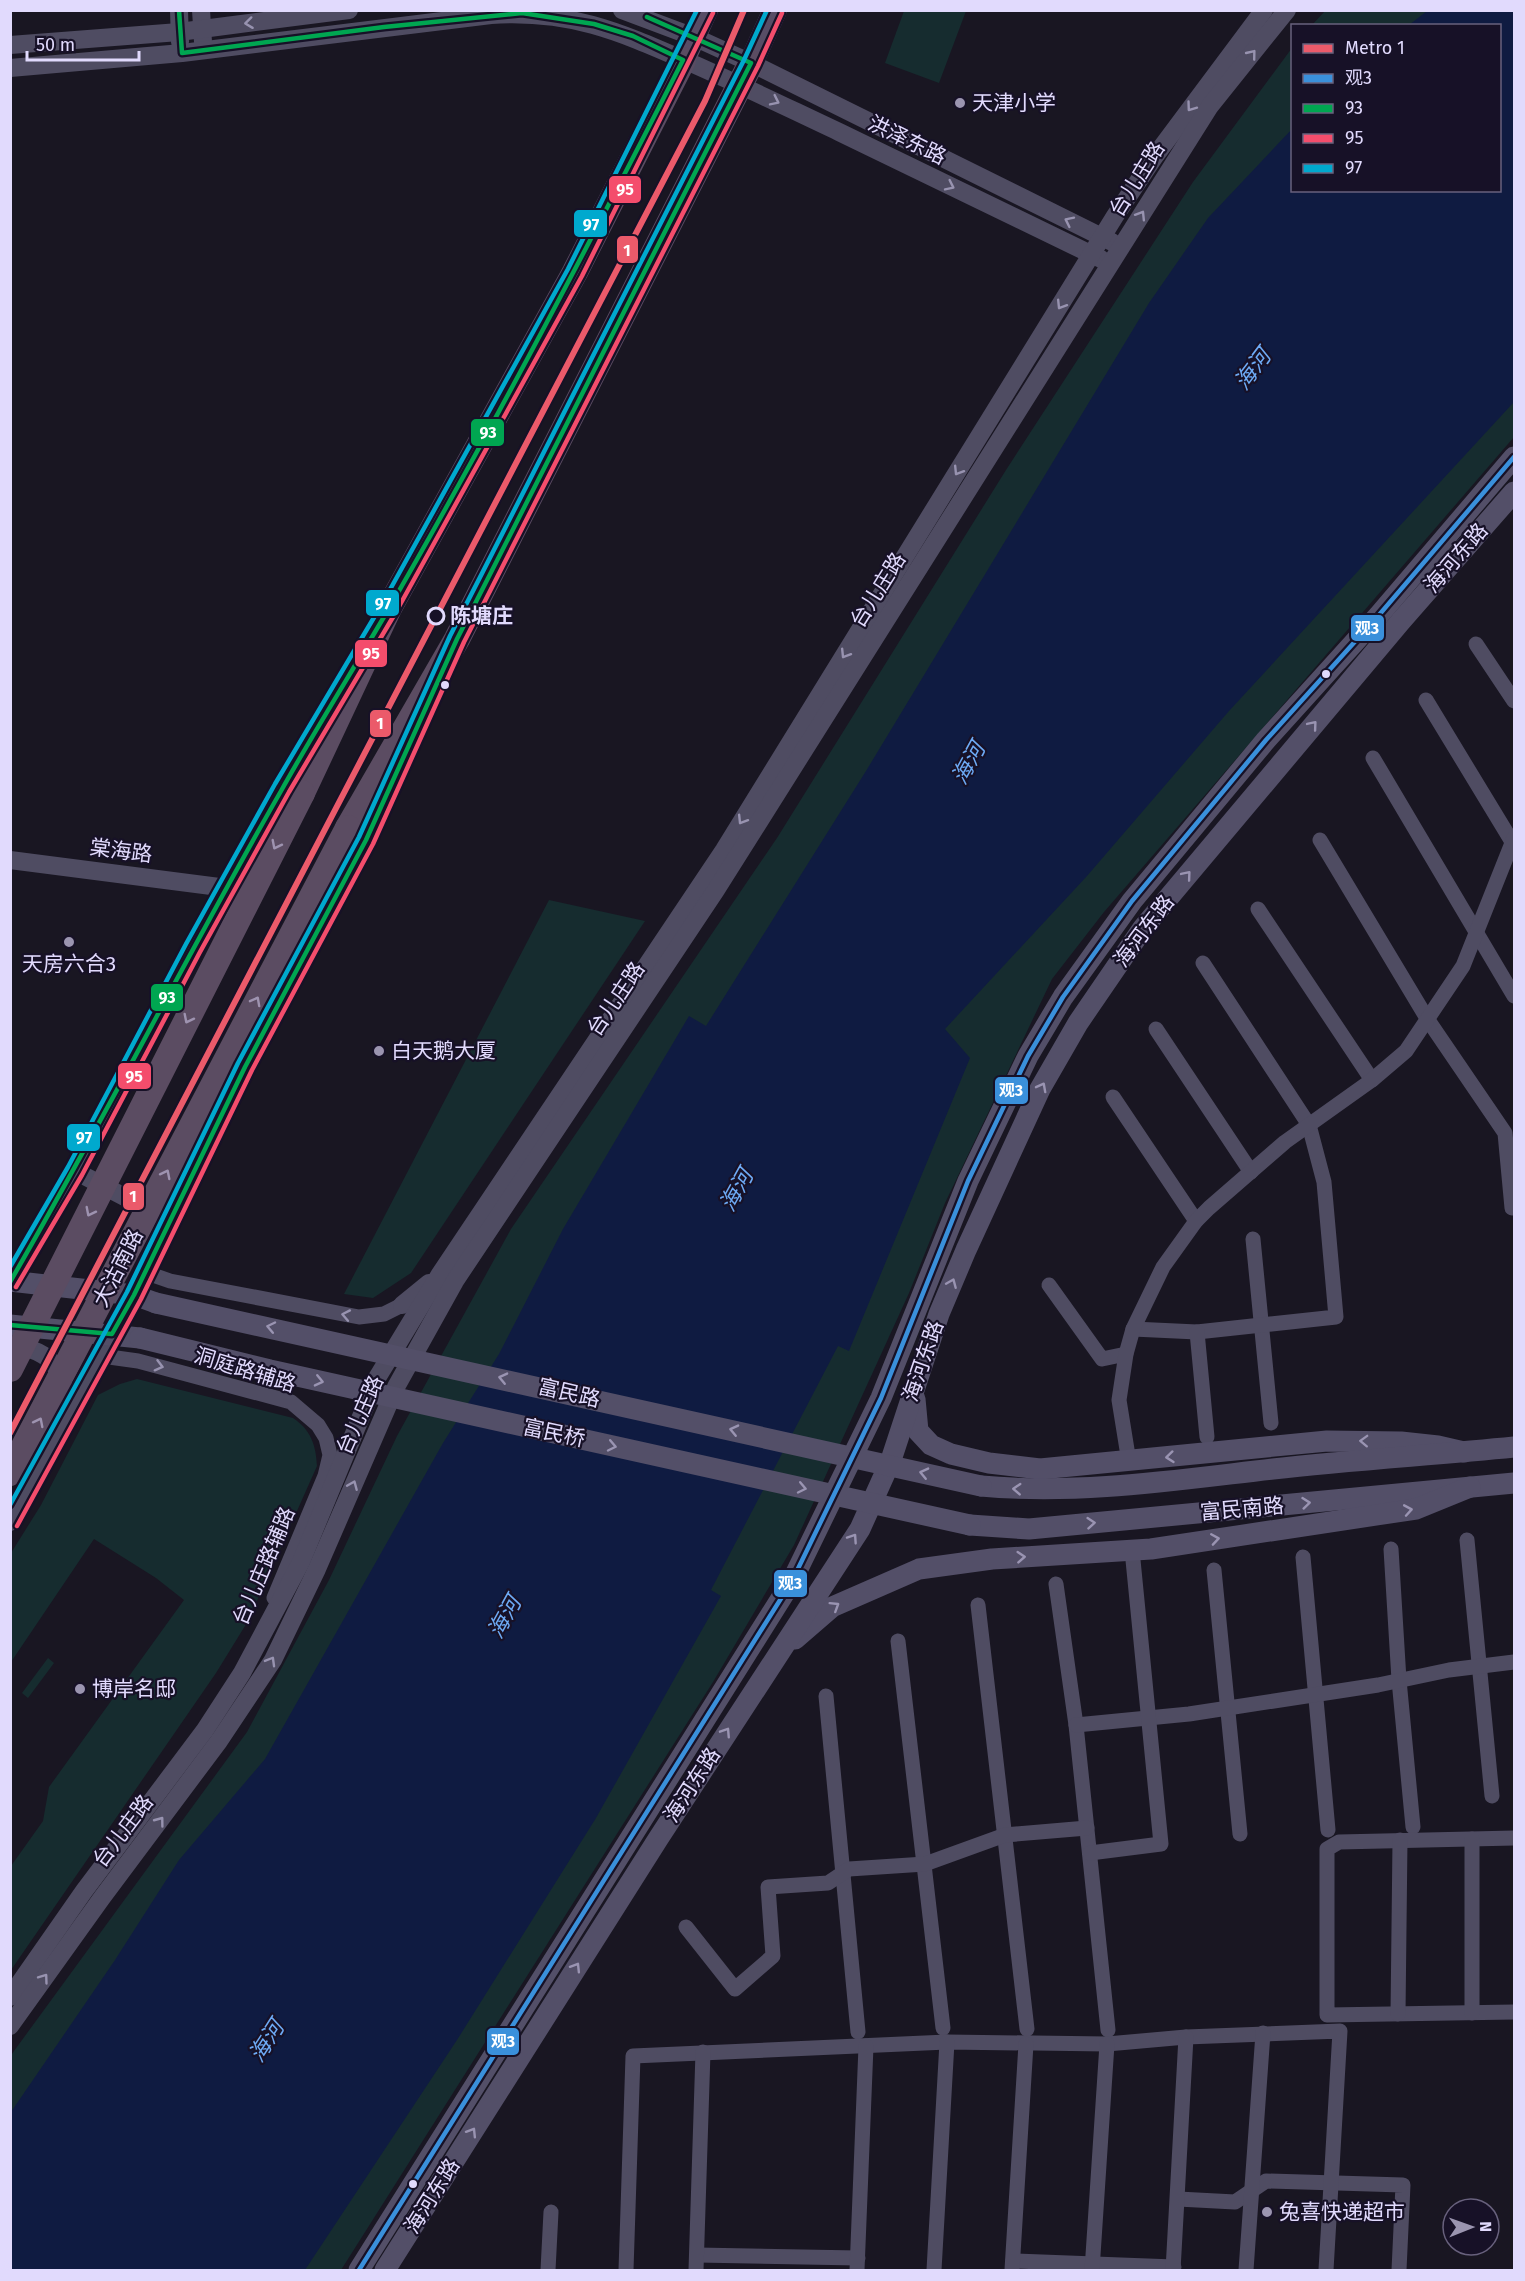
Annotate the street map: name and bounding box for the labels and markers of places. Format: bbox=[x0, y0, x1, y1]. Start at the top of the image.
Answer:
place label: 天津小学 bbox=[972, 90, 1056, 116]
marker: 天津小学 bbox=[953, 96, 967, 110]
place label: 陈塘庄 bbox=[450, 603, 513, 629]
marker: 陈塘庄 bbox=[427, 607, 445, 625]
unlabelled marker bbox=[1320, 668, 1332, 680]
unlabelled marker bbox=[439, 679, 451, 691]
marker: 天房六合3 bbox=[62, 935, 76, 949]
place label: 天房六合3 bbox=[22, 951, 116, 977]
place label: 白天鹅大厦 bbox=[391, 1038, 496, 1064]
marker: 白天鹅大厦 bbox=[372, 1044, 386, 1058]
place label: 博岸名邸 bbox=[92, 1676, 176, 1702]
marker: 博岸名邸 bbox=[73, 1682, 87, 1696]
unlabelled marker bbox=[407, 2178, 419, 2190]
place label: 兔喜快递超市 bbox=[1279, 2199, 1405, 2225]
marker: 兔喜快递超市 bbox=[1260, 2205, 1274, 2219]

